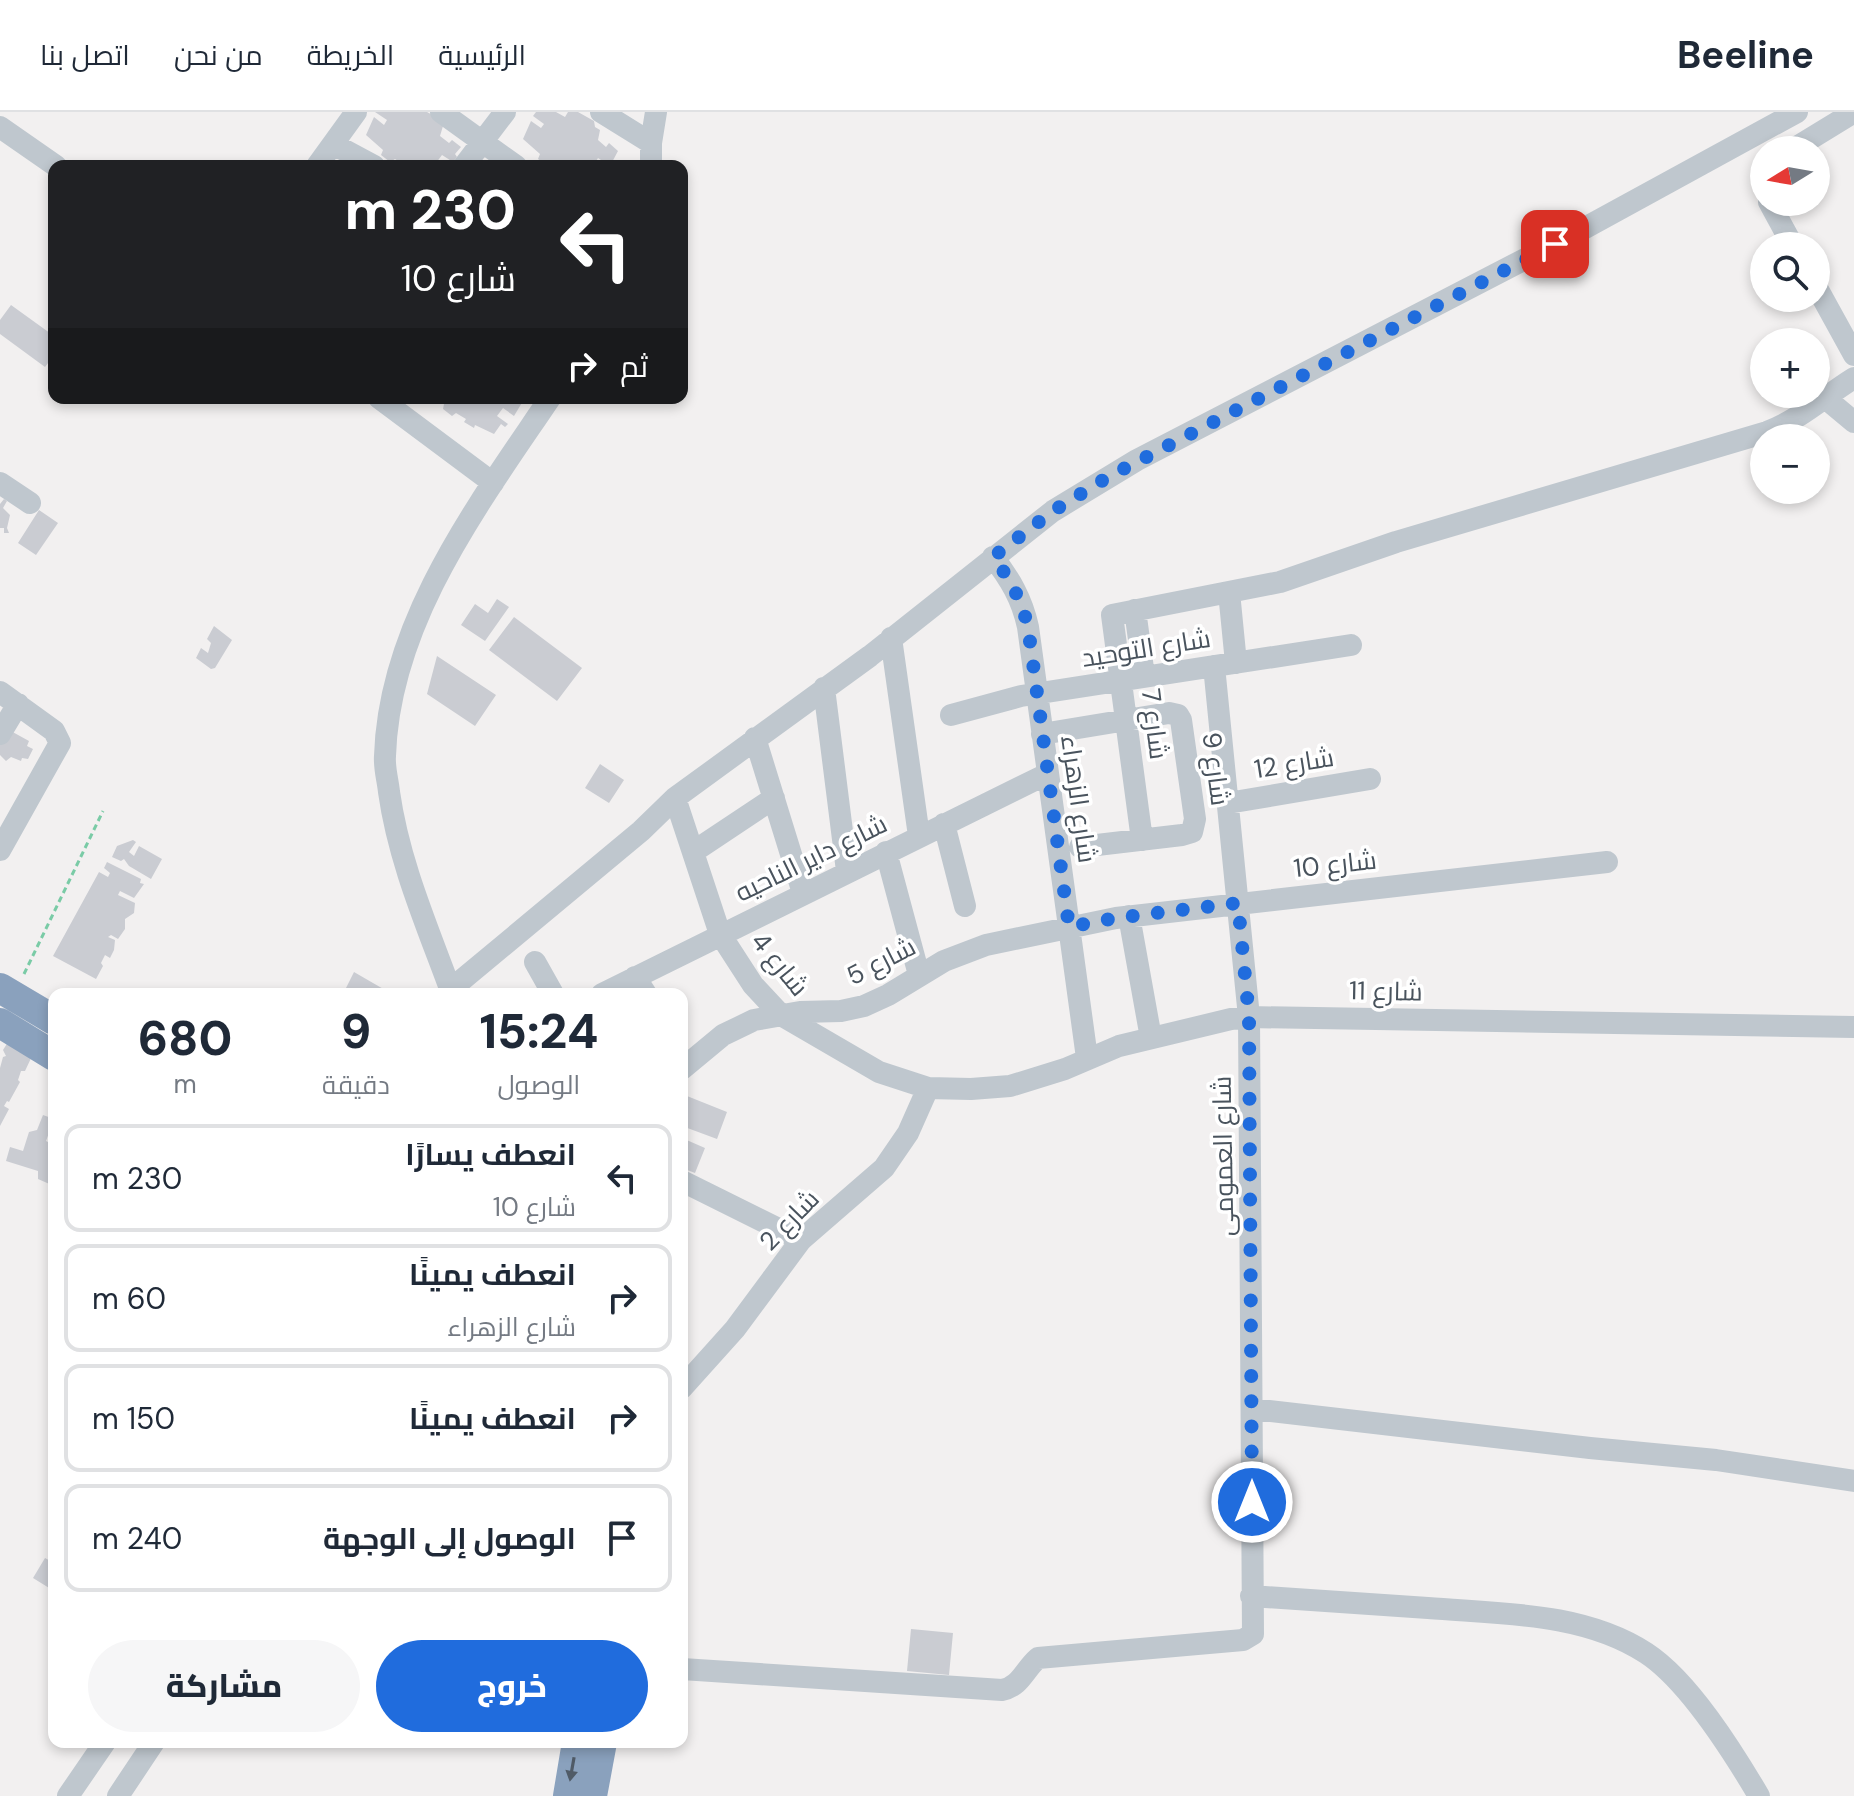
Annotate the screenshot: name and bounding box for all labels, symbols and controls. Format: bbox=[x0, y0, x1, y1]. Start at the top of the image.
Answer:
text: Beeline bbox=[1677, 30, 1814, 80]
text: اتصل بنا bbox=[40, 37, 130, 74]
text: من نحن bbox=[174, 37, 263, 74]
text: الخريطة bbox=[307, 37, 394, 74]
text: الرئيسية bbox=[438, 37, 526, 74]
north arrow bbox=[1750, 136, 1830, 216]
map controls bbox=[1750, 136, 1830, 504]
text: 230 m bbox=[345, 173, 516, 246]
icon: left bbox=[544, 192, 648, 296]
pin bbox=[1521, 210, 1589, 278]
icon: arrive bbox=[1533, 222, 1577, 266]
button: search bbox=[1750, 232, 1830, 312]
text: شارع 10 bbox=[401, 255, 516, 302]
button: + bbox=[1750, 328, 1830, 408]
icon: right bbox=[560, 344, 604, 388]
text: ثم bbox=[620, 347, 648, 386]
button: − bbox=[1750, 424, 1830, 504]
street label: شارع التوحيد bbox=[1079, 621, 1213, 675]
street label: شارع 7 bbox=[1134, 687, 1176, 761]
street label: شارع 9 bbox=[1195, 730, 1237, 808]
street label: شارع الزهراء bbox=[1053, 733, 1105, 865]
street label: شارع 12 bbox=[1252, 740, 1336, 786]
street label: شارع داير الناحيه bbox=[729, 807, 893, 909]
street label: شارع 10 bbox=[1292, 843, 1378, 885]
street label: شارع 4 bbox=[744, 925, 816, 1003]
street label: شارع 5 bbox=[841, 929, 921, 993]
street label: شارع 11 bbox=[1349, 973, 1423, 1009]
text: 9 bbox=[341, 1000, 371, 1063]
text: 15:24 bbox=[479, 1000, 598, 1063]
text: 680 bbox=[138, 1007, 232, 1070]
text: m bbox=[173, 1067, 197, 1101]
text: دقيقة bbox=[322, 1068, 390, 1102]
text: الوصول bbox=[497, 1068, 580, 1102]
street label: شارع العمومى bbox=[1205, 1076, 1241, 1236]
text: انعطف يسارًا bbox=[405, 1135, 576, 1174]
icon: left bbox=[600, 1156, 644, 1200]
text: 230 m bbox=[92, 1159, 182, 1198]
street label: شارع 2 bbox=[752, 1182, 826, 1258]
text: شارع 10 bbox=[493, 1190, 576, 1224]
text: انعطف يمينًا bbox=[409, 1255, 576, 1294]
icon: right bbox=[600, 1276, 644, 1320]
text: 60 m bbox=[92, 1279, 166, 1318]
text: شارع الزهراء bbox=[447, 1310, 576, 1344]
icon: right bbox=[600, 1396, 644, 1440]
text: 150 m bbox=[92, 1399, 175, 1438]
text: انعطف يمينًا bbox=[409, 1399, 576, 1438]
position arrow bbox=[1210, 1460, 1294, 1544]
icon: arrive bbox=[600, 1516, 644, 1560]
text: 240 m bbox=[92, 1519, 182, 1558]
text: الوصول إلى الوجهة bbox=[323, 1519, 576, 1558]
button: مشاركة bbox=[88, 1640, 360, 1732]
button: خروج bbox=[376, 1640, 648, 1732]
one-way arrow bbox=[566, 1757, 578, 1782]

